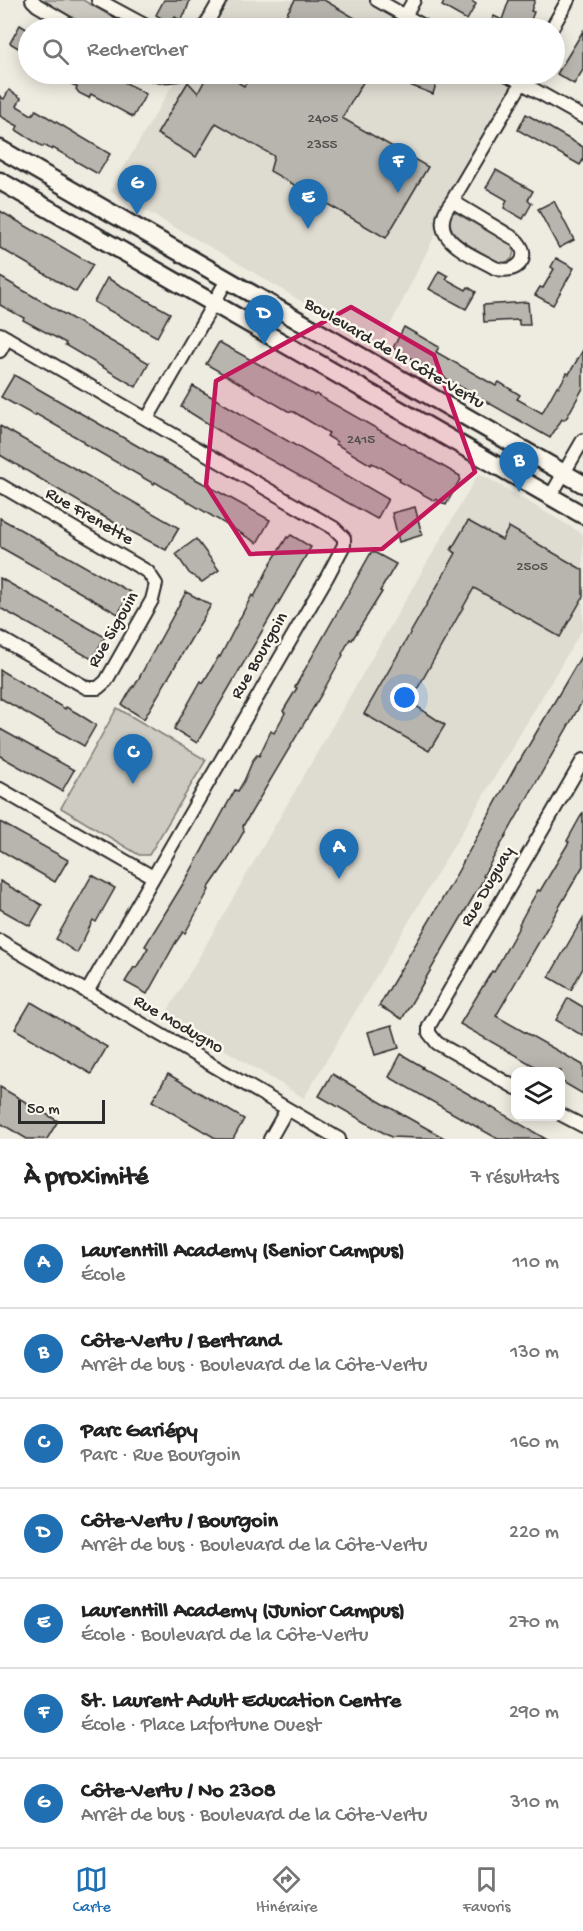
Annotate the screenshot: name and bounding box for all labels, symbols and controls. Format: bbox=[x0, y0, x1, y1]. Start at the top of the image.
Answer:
search box bbox=[18, 18, 565, 84]
icon: search bbox=[39, 35, 72, 68]
text: Rechercher bbox=[87, 38, 187, 64]
house number: 2405 bbox=[308, 110, 339, 128]
house number: 2355 bbox=[307, 136, 338, 154]
pin: F bbox=[378, 144, 418, 193]
pin: G bbox=[118, 166, 156, 215]
pin: E bbox=[288, 180, 328, 229]
street label: Boulevard de la Côte-Vertu bbox=[299, 293, 488, 415]
pin: D bbox=[244, 296, 284, 345]
house number: 2415 bbox=[347, 431, 375, 449]
pin: B bbox=[500, 442, 538, 492]
street label: Rue Frenette bbox=[41, 483, 137, 551]
house number: 2505 bbox=[516, 558, 548, 576]
street label: Rue Sigouin bbox=[84, 588, 144, 672]
street label: Rue Bourgoin bbox=[227, 608, 294, 703]
your location bbox=[390, 683, 419, 712]
pin: C bbox=[114, 734, 152, 784]
pin: A bbox=[320, 830, 358, 879]
street label: Rue Duguay bbox=[457, 843, 519, 931]
street label: Rue Modugno bbox=[129, 991, 227, 1059]
map controls bbox=[511, 1067, 565, 1121]
button: layers bbox=[511, 1067, 565, 1121]
scale bar bbox=[18, 1097, 105, 1124]
text: 50 m bbox=[27, 1101, 60, 1120]
text: À proximité bbox=[24, 1163, 148, 1194]
text: 7 résultats bbox=[471, 1167, 559, 1190]
text: LaurenHill Academy (Senior Campus) bbox=[81, 1239, 405, 1265]
text: A bbox=[38, 1252, 49, 1275]
text: 110 m bbox=[513, 1252, 559, 1275]
text: École bbox=[81, 1265, 125, 1288]
text: Côte-Vertu / Bertrand bbox=[81, 1329, 281, 1355]
text: B bbox=[38, 1342, 49, 1365]
text: 130 m bbox=[510, 1342, 559, 1365]
text: Arrêt de bus · Boulevard de la Côte-Vertu bbox=[81, 1355, 427, 1378]
text: Parc Gariépy bbox=[81, 1419, 198, 1445]
text: C bbox=[38, 1432, 49, 1455]
text: 160 m bbox=[510, 1432, 559, 1455]
text: Parc · Rue Bourgoin bbox=[81, 1445, 240, 1468]
text: Côte-Vertu / Bourgoin bbox=[81, 1509, 278, 1535]
text: D bbox=[37, 1522, 50, 1545]
text: 220 m bbox=[509, 1522, 559, 1545]
text: Arrêt de bus · Boulevard de la Côte-Vertu bbox=[81, 1535, 427, 1558]
text: LaurenHill Academy (Junior Campus) bbox=[81, 1599, 405, 1625]
text: E bbox=[37, 1612, 50, 1635]
text: 270 m bbox=[509, 1612, 559, 1635]
text: École · Boulevard de la Côte-Vertu bbox=[81, 1625, 368, 1648]
text: St. Laurent Adult Education Centre bbox=[81, 1689, 401, 1715]
text: F bbox=[38, 1702, 49, 1725]
text: 290 m bbox=[509, 1702, 559, 1725]
text: École · Place Lafortune Ouest bbox=[81, 1715, 321, 1738]
text: Côte-Vertu / No 2308 bbox=[81, 1779, 276, 1805]
text: G bbox=[37, 1792, 50, 1815]
text: 310 m bbox=[510, 1792, 559, 1815]
text: Arrêt de bus · Boulevard de la Côte-Vertu bbox=[81, 1805, 427, 1828]
tab: Carte bbox=[73, 1863, 111, 1918]
tab: Itinéraire bbox=[256, 1863, 318, 1918]
tab: Favoris bbox=[463, 1863, 510, 1918]

